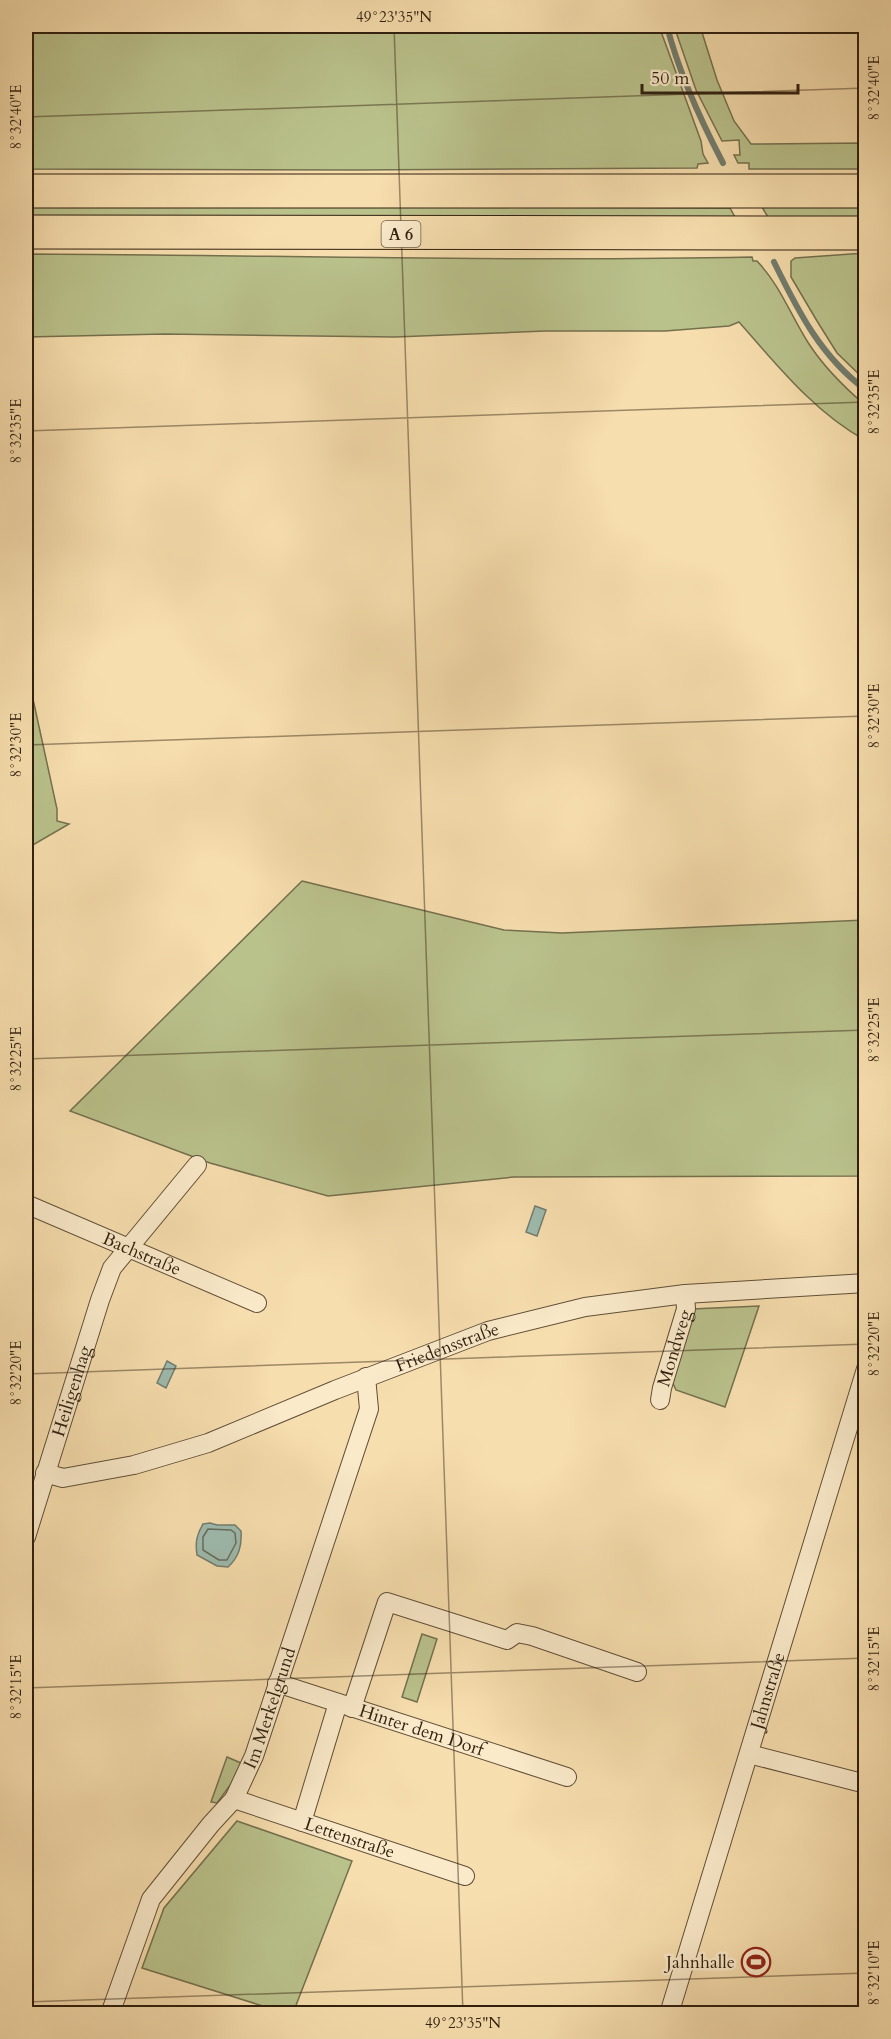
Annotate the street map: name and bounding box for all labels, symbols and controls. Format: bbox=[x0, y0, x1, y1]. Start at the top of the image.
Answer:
text: 49°23'35"N bbox=[356, 7, 432, 27]
text: 8°32'40"E bbox=[864, 56, 884, 120]
scale bar bbox=[642, 57, 798, 95]
text: 50 m bbox=[651, 66, 690, 91]
text: 8°32'40"E bbox=[6, 85, 26, 149]
road number: A 6 bbox=[382, 221, 420, 247]
text: 8°32'35"E bbox=[864, 370, 884, 434]
text: 8°32'35"E bbox=[6, 399, 26, 463]
text: 8°32'30"E bbox=[864, 684, 884, 748]
text: 8°32'30"E bbox=[6, 713, 26, 777]
text: 8°32'25"E bbox=[864, 998, 884, 1062]
text: 8°32'25"E bbox=[6, 1027, 26, 1091]
street label: Bachstraße bbox=[98, 1226, 185, 1282]
street label: Mondweg bbox=[651, 1306, 698, 1390]
text: 8°32'20"E bbox=[864, 1312, 884, 1376]
street label: Friedensstraße bbox=[392, 1317, 502, 1378]
text: 8°32'20"E bbox=[6, 1341, 26, 1405]
street label: Heiligenhag bbox=[46, 1342, 98, 1440]
text: 8°32'15"E bbox=[864, 1627, 884, 1691]
street label: Im Merkelgrund bbox=[238, 1644, 302, 1773]
street label: Jahnstraße bbox=[744, 1649, 792, 1735]
text: 8°32'15"E bbox=[6, 1655, 26, 1719]
street label: Hinter dem Dorf bbox=[356, 1698, 490, 1763]
street label: Lettenstraße bbox=[301, 1811, 398, 1865]
text: 8°32'10"E bbox=[864, 1941, 884, 2005]
sports icon: Jahnhalle bbox=[740, 1946, 772, 1978]
place label: Jahnhalle bbox=[663, 1950, 735, 1975]
text: 49°23'35"N bbox=[425, 2013, 501, 2033]

